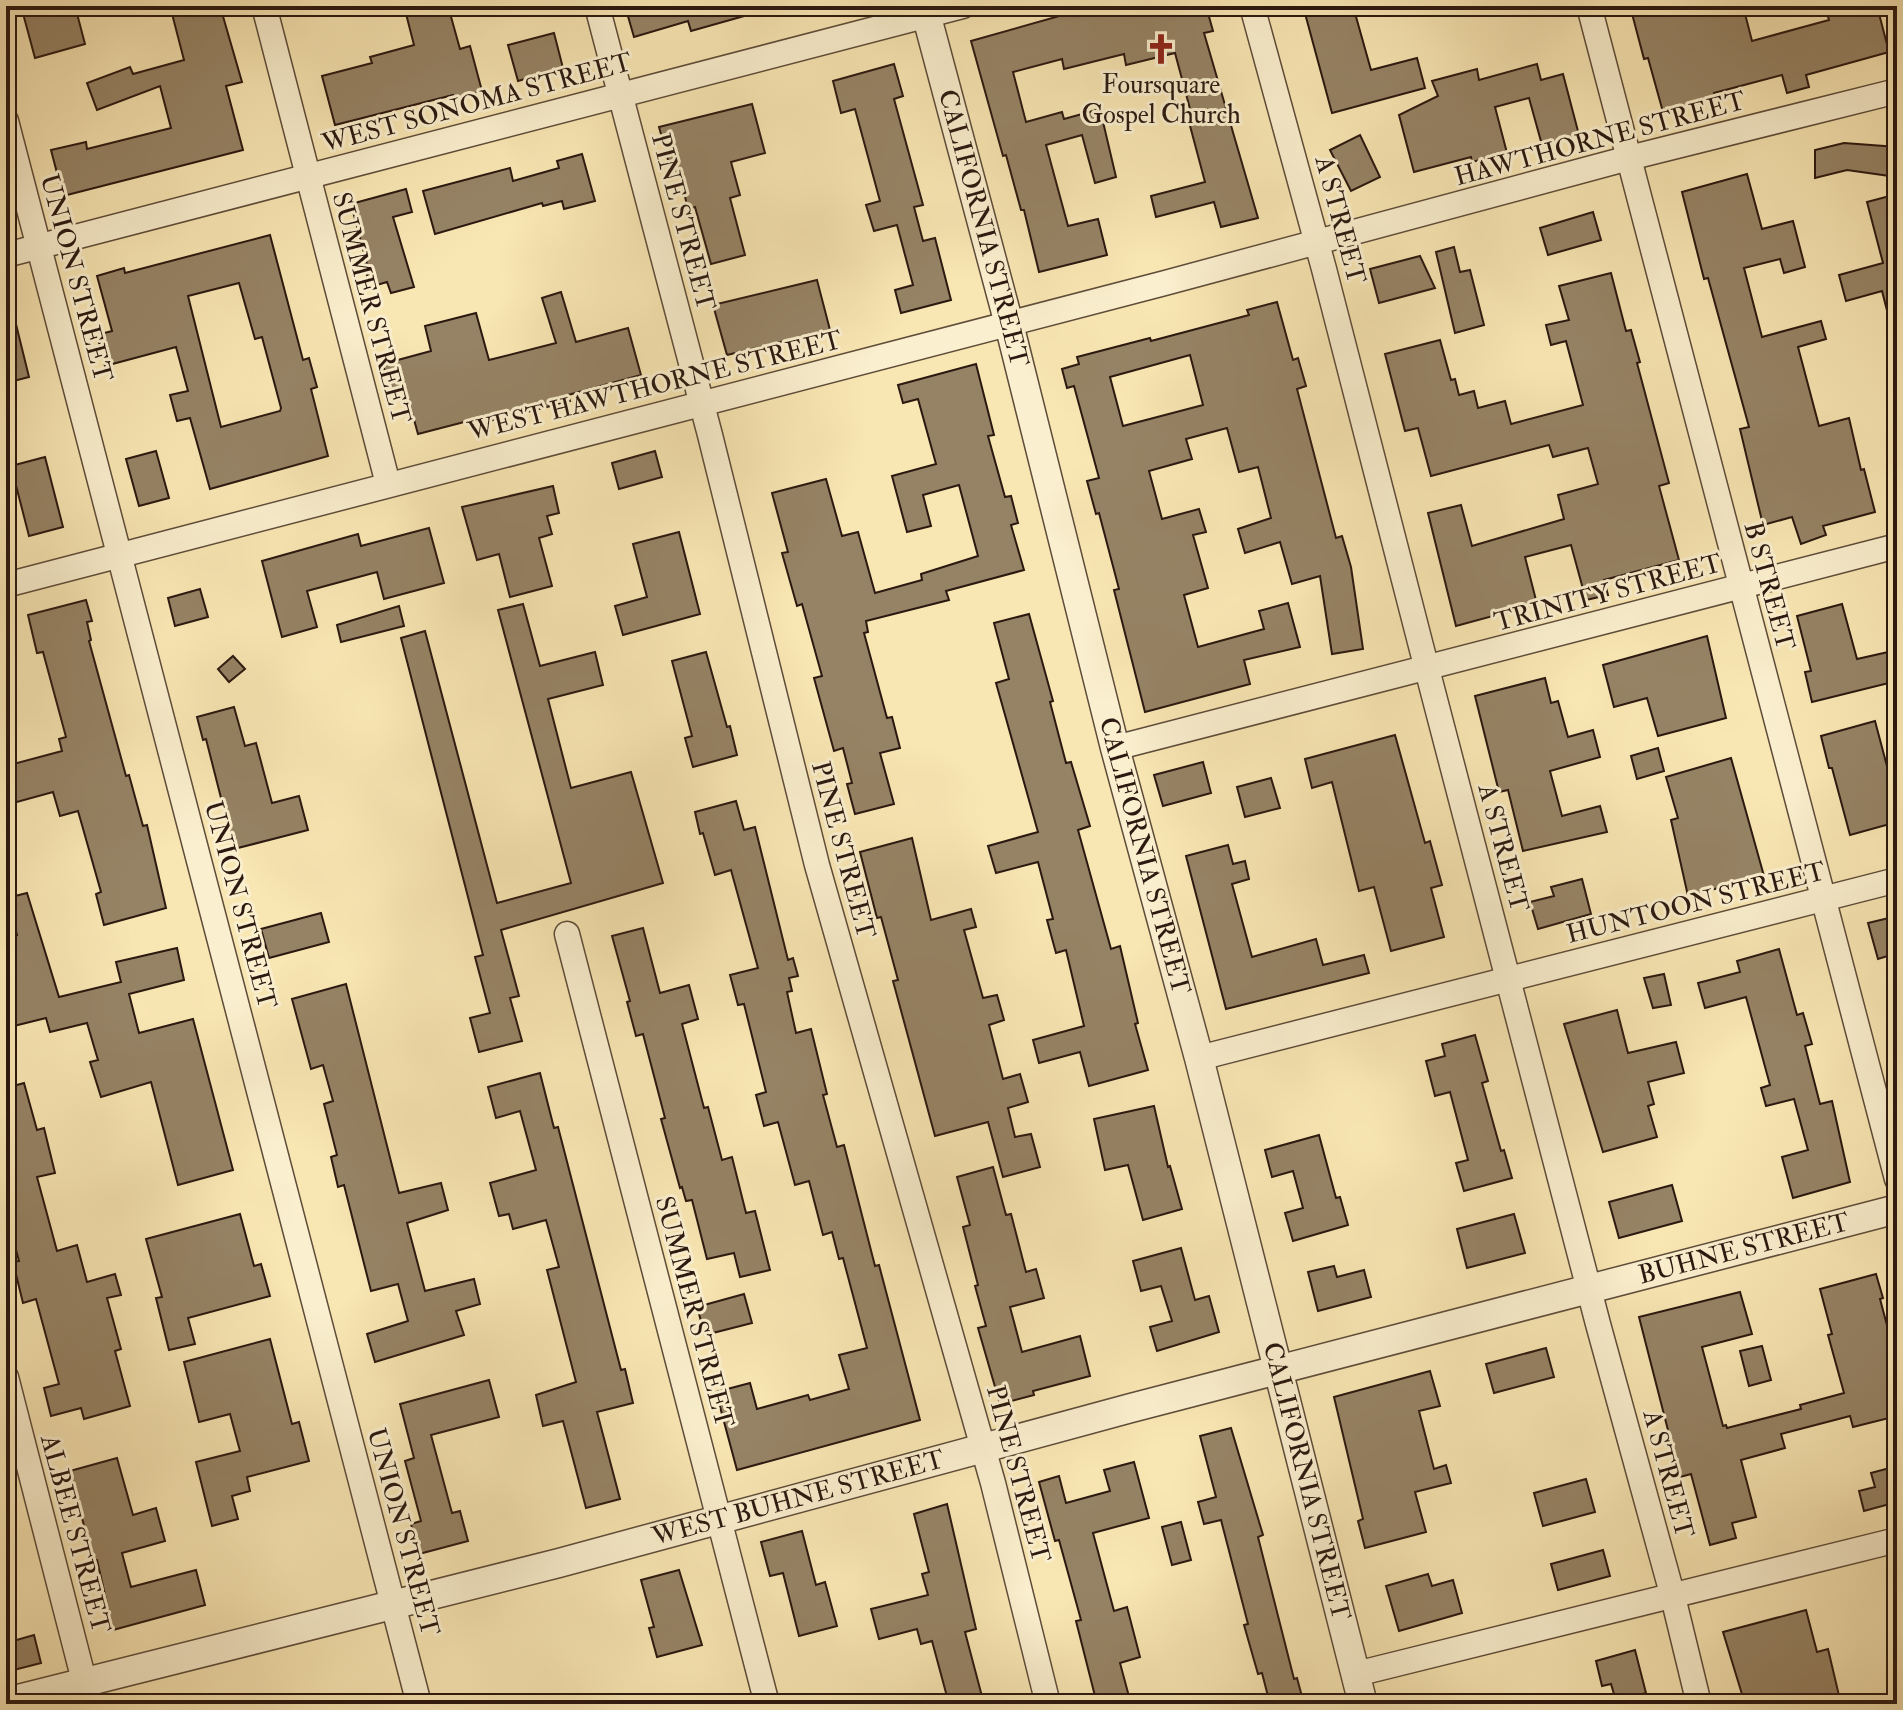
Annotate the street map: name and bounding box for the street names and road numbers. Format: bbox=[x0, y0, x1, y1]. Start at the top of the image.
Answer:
street label: WEST SONOMA STREET bbox=[317, 46, 636, 160]
street label: HAWTHORNE STREET bbox=[1451, 85, 1749, 193]
street label: CALIFORNIA STREET bbox=[931, 86, 1035, 370]
street label: PINE STREET bbox=[644, 130, 722, 314]
street label: A STREET bbox=[1307, 152, 1372, 287]
street label: UNION STREET bbox=[33, 170, 119, 386]
street label: SUMMER STREET bbox=[325, 189, 417, 427]
street label: WEST HAWTHORNE STREET bbox=[464, 324, 845, 448]
street label: B STREET bbox=[1737, 518, 1801, 654]
street label: TRINITY STREET bbox=[1491, 547, 1725, 639]
street label: CALIFORNIA STREET bbox=[1092, 714, 1197, 998]
street label: PINE STREET bbox=[804, 758, 882, 942]
street label: A STREET bbox=[1470, 780, 1535, 915]
street label: UNION STREET bbox=[197, 797, 283, 1013]
street label: HUNTOON STREET bbox=[1563, 855, 1829, 951]
street label: SUMMER STREET bbox=[648, 1193, 740, 1431]
street label: BUHNE STREET bbox=[1635, 1206, 1853, 1292]
street label: CALIFORNIA STREET bbox=[1256, 1339, 1357, 1624]
street label: PINE STREET bbox=[979, 1382, 1057, 1566]
street label: A STREET bbox=[1635, 1406, 1700, 1541]
street label: UNION STREET bbox=[360, 1424, 446, 1640]
street label: ALBEE STREET bbox=[33, 1430, 117, 1637]
street label: WEST BUHNE STREET bbox=[648, 1443, 948, 1553]

